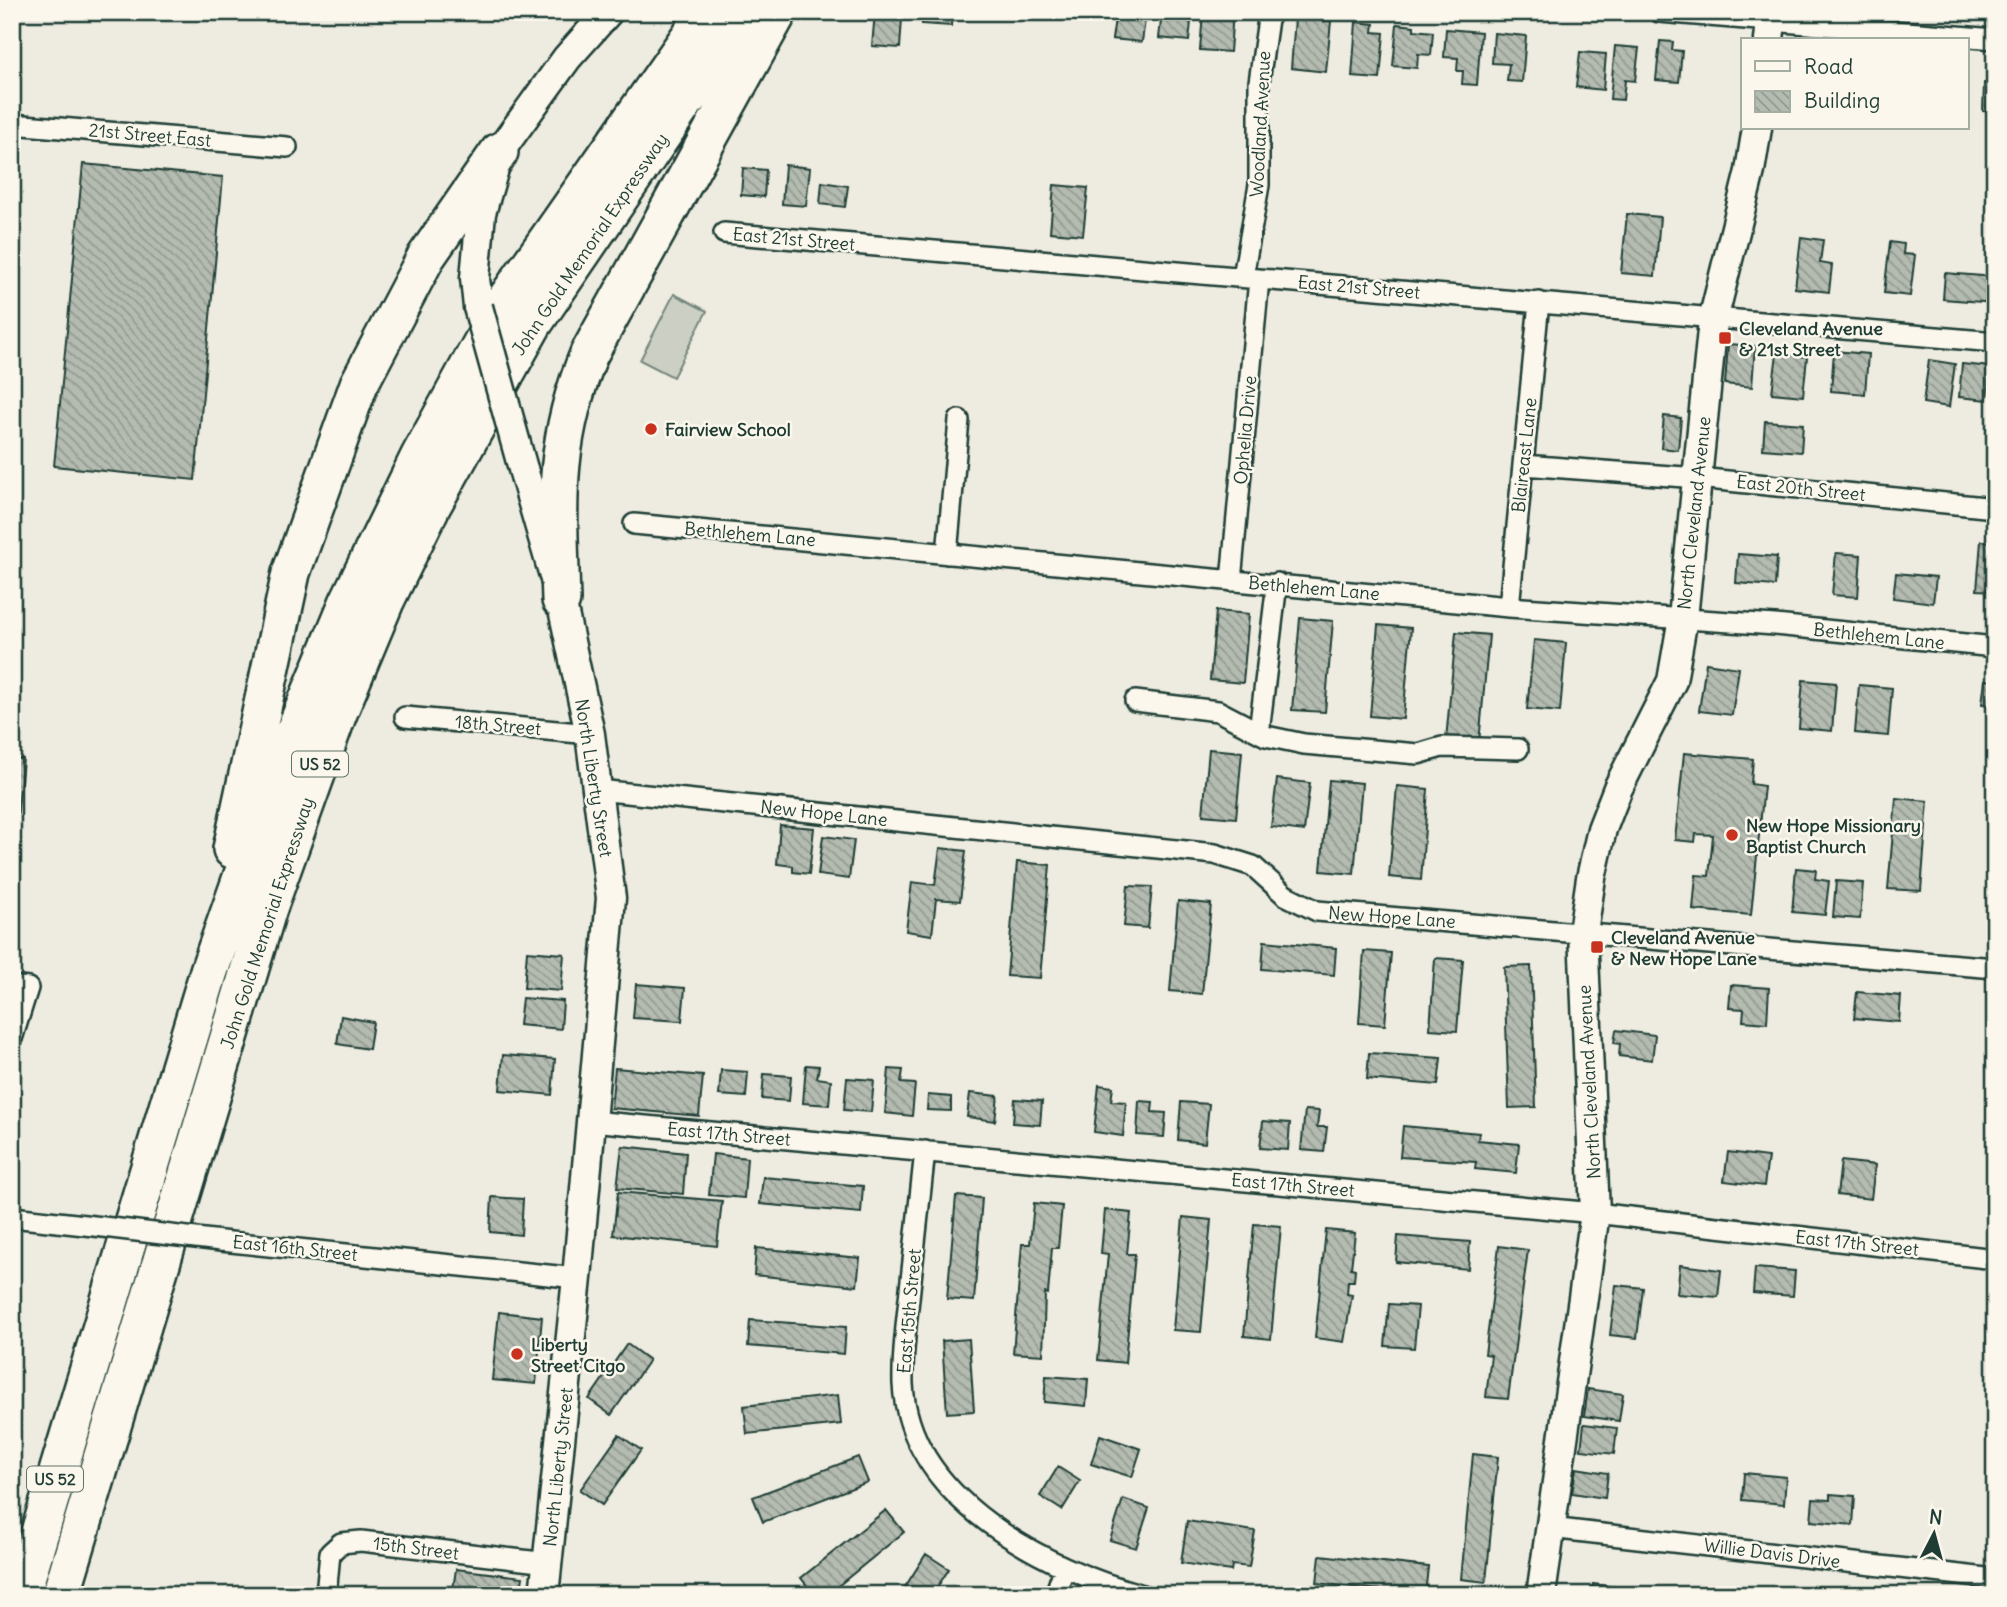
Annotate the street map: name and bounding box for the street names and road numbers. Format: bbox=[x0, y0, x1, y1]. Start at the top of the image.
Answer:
street label: Woodland Avenue bbox=[1245, 50, 1275, 198]
street label: 21st Street East bbox=[88, 118, 212, 152]
street label: John Gold Memorial Expressway bbox=[507, 128, 673, 360]
street label: East 21st Street bbox=[732, 222, 856, 256]
street label: East 21st Street bbox=[1297, 270, 1421, 304]
street label: Ophelia Drive bbox=[1229, 374, 1261, 486]
street label: Blaireast Lane bbox=[1507, 396, 1541, 514]
street label: North Cleveland Avenue bbox=[1672, 415, 1716, 611]
street label: East 20th Street bbox=[1735, 470, 1867, 506]
street label: Bethlehem Lane bbox=[683, 517, 817, 551]
street label: Bethlehem Lane bbox=[1247, 571, 1381, 605]
street label: Bethlehem Lane bbox=[1812, 618, 1946, 654]
street label: North Liberty Street bbox=[570, 697, 618, 859]
street label: 18th Street bbox=[454, 710, 542, 740]
road number: US 52 bbox=[292, 751, 348, 776]
street label: John Gold Memorial Expressway bbox=[215, 794, 319, 1052]
street label: New Hope Lane bbox=[759, 795, 889, 831]
street label: New Hope Lane bbox=[1327, 901, 1457, 933]
street label: North Cleveland Avenue bbox=[1572, 984, 1606, 1180]
street label: East 17th Street bbox=[666, 1117, 792, 1151]
street label: East 17th Street bbox=[1230, 1168, 1356, 1202]
street label: East 17th Street bbox=[1794, 1225, 1920, 1261]
street label: East 16th Street bbox=[231, 1230, 359, 1266]
street label: East 15th Street bbox=[892, 1248, 926, 1374]
street label: North Liberty Street bbox=[538, 1386, 578, 1548]
road number: US 52 bbox=[27, 1466, 83, 1492]
street label: 15th Street bbox=[372, 1531, 460, 1565]
street label: Willie Davis Drive bbox=[1702, 1533, 1842, 1573]

